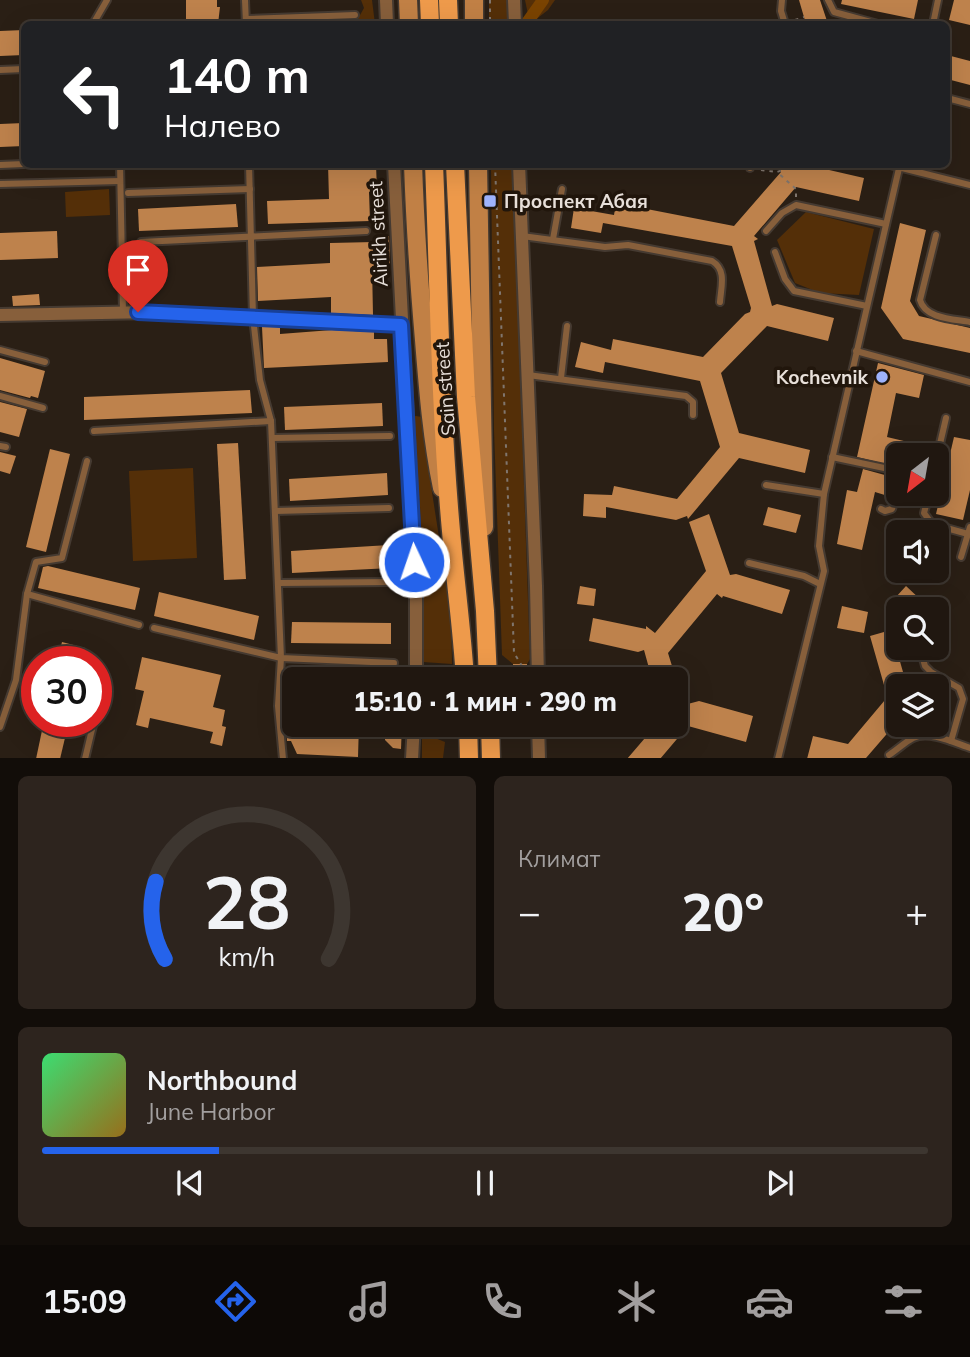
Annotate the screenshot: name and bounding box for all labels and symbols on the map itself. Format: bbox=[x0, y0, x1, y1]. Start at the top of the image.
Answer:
street label: Airikh street bbox=[363, 180, 393, 287]
place label: Проспект Абая bbox=[504, 189, 648, 213]
marker: Проспект Абая bbox=[482, 193, 498, 209]
pin bbox=[108, 240, 168, 312]
street label: Sain street bbox=[430, 341, 460, 437]
place label: Kochevnik bbox=[776, 365, 868, 389]
marker: Kochevnik bbox=[874, 369, 890, 385]
north arrow bbox=[886, 443, 948, 506]
position arrow bbox=[377, 525, 451, 599]
speed limit sign: 30 bbox=[21, 646, 112, 737]

